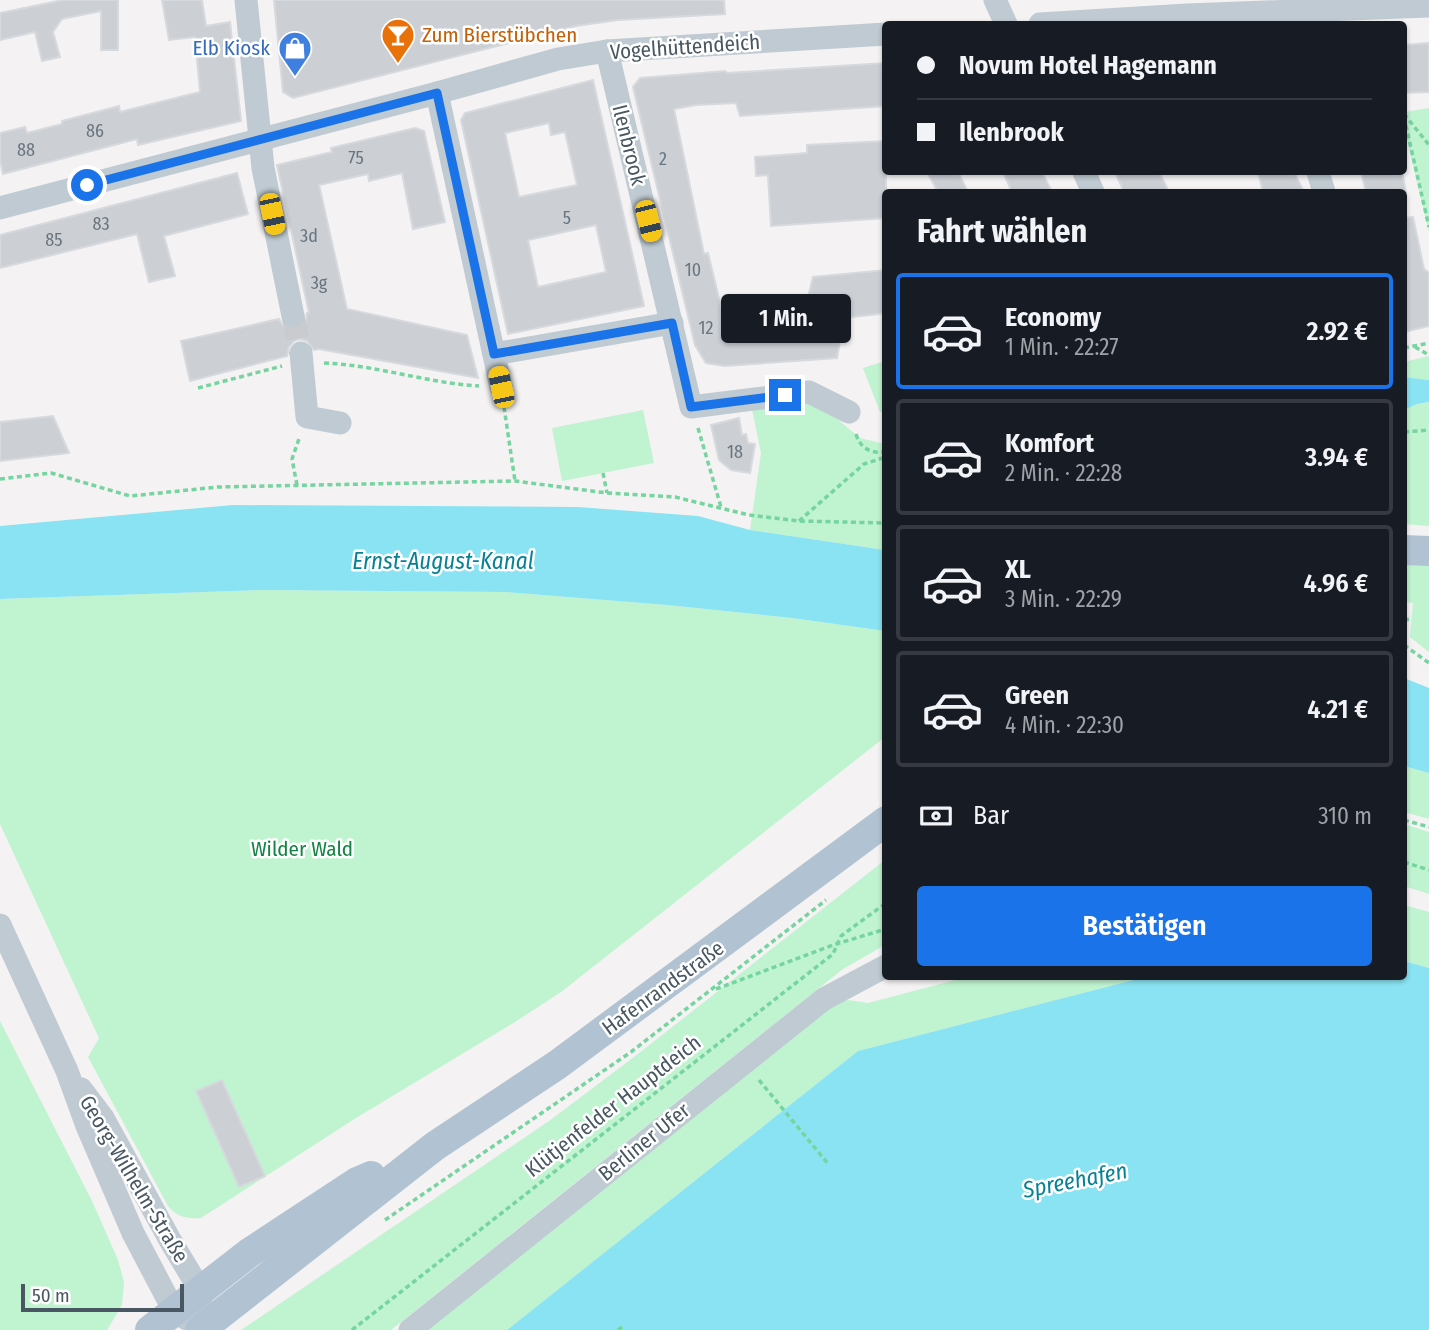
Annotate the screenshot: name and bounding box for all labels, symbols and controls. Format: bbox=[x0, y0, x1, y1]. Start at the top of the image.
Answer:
bar icon: Zum Bierstübchen bbox=[379, 16, 417, 65]
place label: Zum Bierstübchen bbox=[422, 22, 577, 48]
shop icon: Elb Kiosk bbox=[276, 29, 314, 78]
street label: Vogelhüttendeich bbox=[609, 29, 761, 65]
place label: Elb Kiosk bbox=[192, 35, 270, 61]
text: Novum Hotel Hagemann bbox=[959, 50, 1217, 81]
street label: Ilenbrook bbox=[606, 102, 652, 188]
text: Ilenbrook bbox=[959, 117, 1064, 148]
house number: 86 bbox=[86, 120, 104, 142]
house number: 88 bbox=[17, 139, 35, 161]
house number: 75 bbox=[348, 147, 364, 169]
house number: 2 bbox=[659, 148, 667, 170]
route start bbox=[71, 169, 103, 201]
car bbox=[258, 191, 287, 237]
car bbox=[633, 198, 664, 244]
house number: 5 bbox=[563, 207, 571, 229]
text: Fahrt wählen bbox=[917, 212, 1087, 250]
house number: 83 bbox=[92, 213, 110, 235]
house number: 3d bbox=[300, 225, 318, 247]
house number: 85 bbox=[45, 229, 63, 251]
house number: 10 bbox=[685, 259, 701, 281]
house number: 3g bbox=[311, 272, 328, 294]
callout: 1 Min. bbox=[720, 294, 850, 342]
icon: car bbox=[921, 300, 984, 363]
text: Economy bbox=[1005, 302, 1101, 333]
text: 1 Min. bbox=[759, 304, 813, 332]
text: 2.92 € bbox=[1307, 316, 1368, 347]
house number: 12 bbox=[699, 317, 714, 339]
text: 1 Min. · 22:27 bbox=[1005, 333, 1119, 361]
car bbox=[487, 364, 516, 410]
route end bbox=[769, 379, 801, 411]
icon: car bbox=[921, 426, 984, 489]
text: Komfort bbox=[1005, 428, 1094, 459]
house number: 18 bbox=[727, 441, 743, 463]
text: 3.94 € bbox=[1305, 442, 1368, 473]
text: 2 Min. · 22:28 bbox=[1005, 459, 1122, 487]
water label: Ernst-August-Kanal bbox=[352, 547, 534, 575]
icon: car bbox=[921, 552, 984, 615]
text: XL bbox=[1005, 554, 1031, 585]
text: 4.96 € bbox=[1303, 568, 1368, 599]
text: 3 Min. · 22:29 bbox=[1005, 585, 1122, 613]
icon: car bbox=[921, 678, 984, 741]
text: Green bbox=[1005, 680, 1069, 711]
text: 4.21 € bbox=[1307, 694, 1368, 725]
text: 4 Min. · 22:30 bbox=[1005, 711, 1124, 739]
icon: cash bbox=[917, 797, 955, 835]
text: Bar bbox=[973, 800, 1009, 831]
text: 310 m bbox=[1318, 802, 1372, 830]
park label: Wilder Wald bbox=[251, 836, 353, 862]
button: Bestätigen bbox=[917, 886, 1372, 966]
street label: Hafenrandstraße bbox=[597, 935, 729, 1041]
street label: Klütjenfelder Hauptdeich bbox=[520, 1029, 706, 1183]
street label: Georg-Wilhelm-Straße bbox=[74, 1091, 194, 1267]
street label: Berliner Ufer bbox=[593, 1097, 695, 1187]
water label: Spreehafen bbox=[1019, 1156, 1130, 1204]
scale bar bbox=[21, 1281, 184, 1313]
text: 50 m bbox=[32, 1284, 70, 1307]

